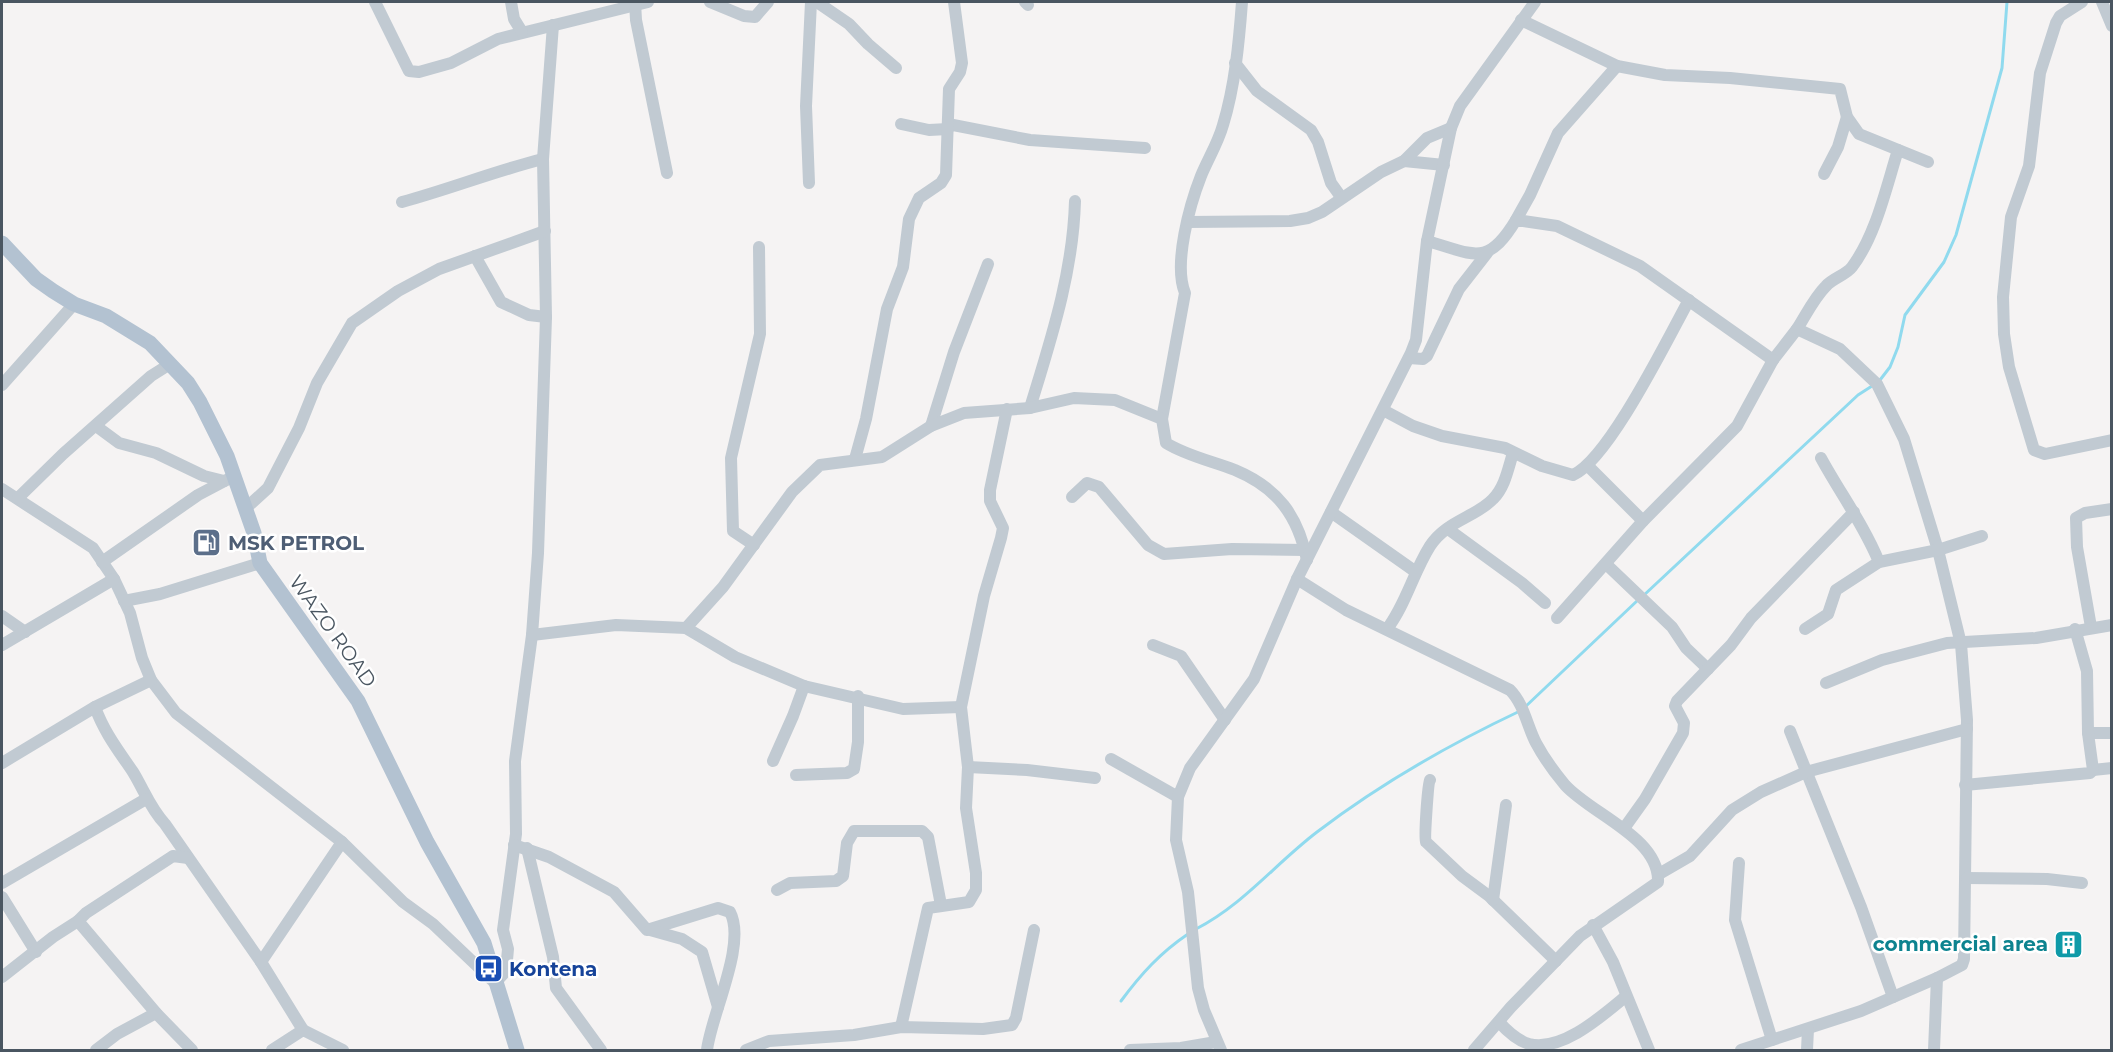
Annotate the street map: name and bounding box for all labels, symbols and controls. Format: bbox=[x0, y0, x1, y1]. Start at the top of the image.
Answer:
fuel station icon: MSK PETROL bbox=[191, 527, 223, 559]
place label: MSK PETROL bbox=[228, 531, 364, 555]
street label: WAZO ROAD bbox=[284, 570, 382, 692]
building icon: commercial area bbox=[2053, 928, 2085, 960]
place label: commercial area bbox=[1873, 932, 2048, 956]
bus stop icon: Kontena bbox=[472, 953, 504, 985]
place label: Kontena bbox=[509, 957, 597, 981]

